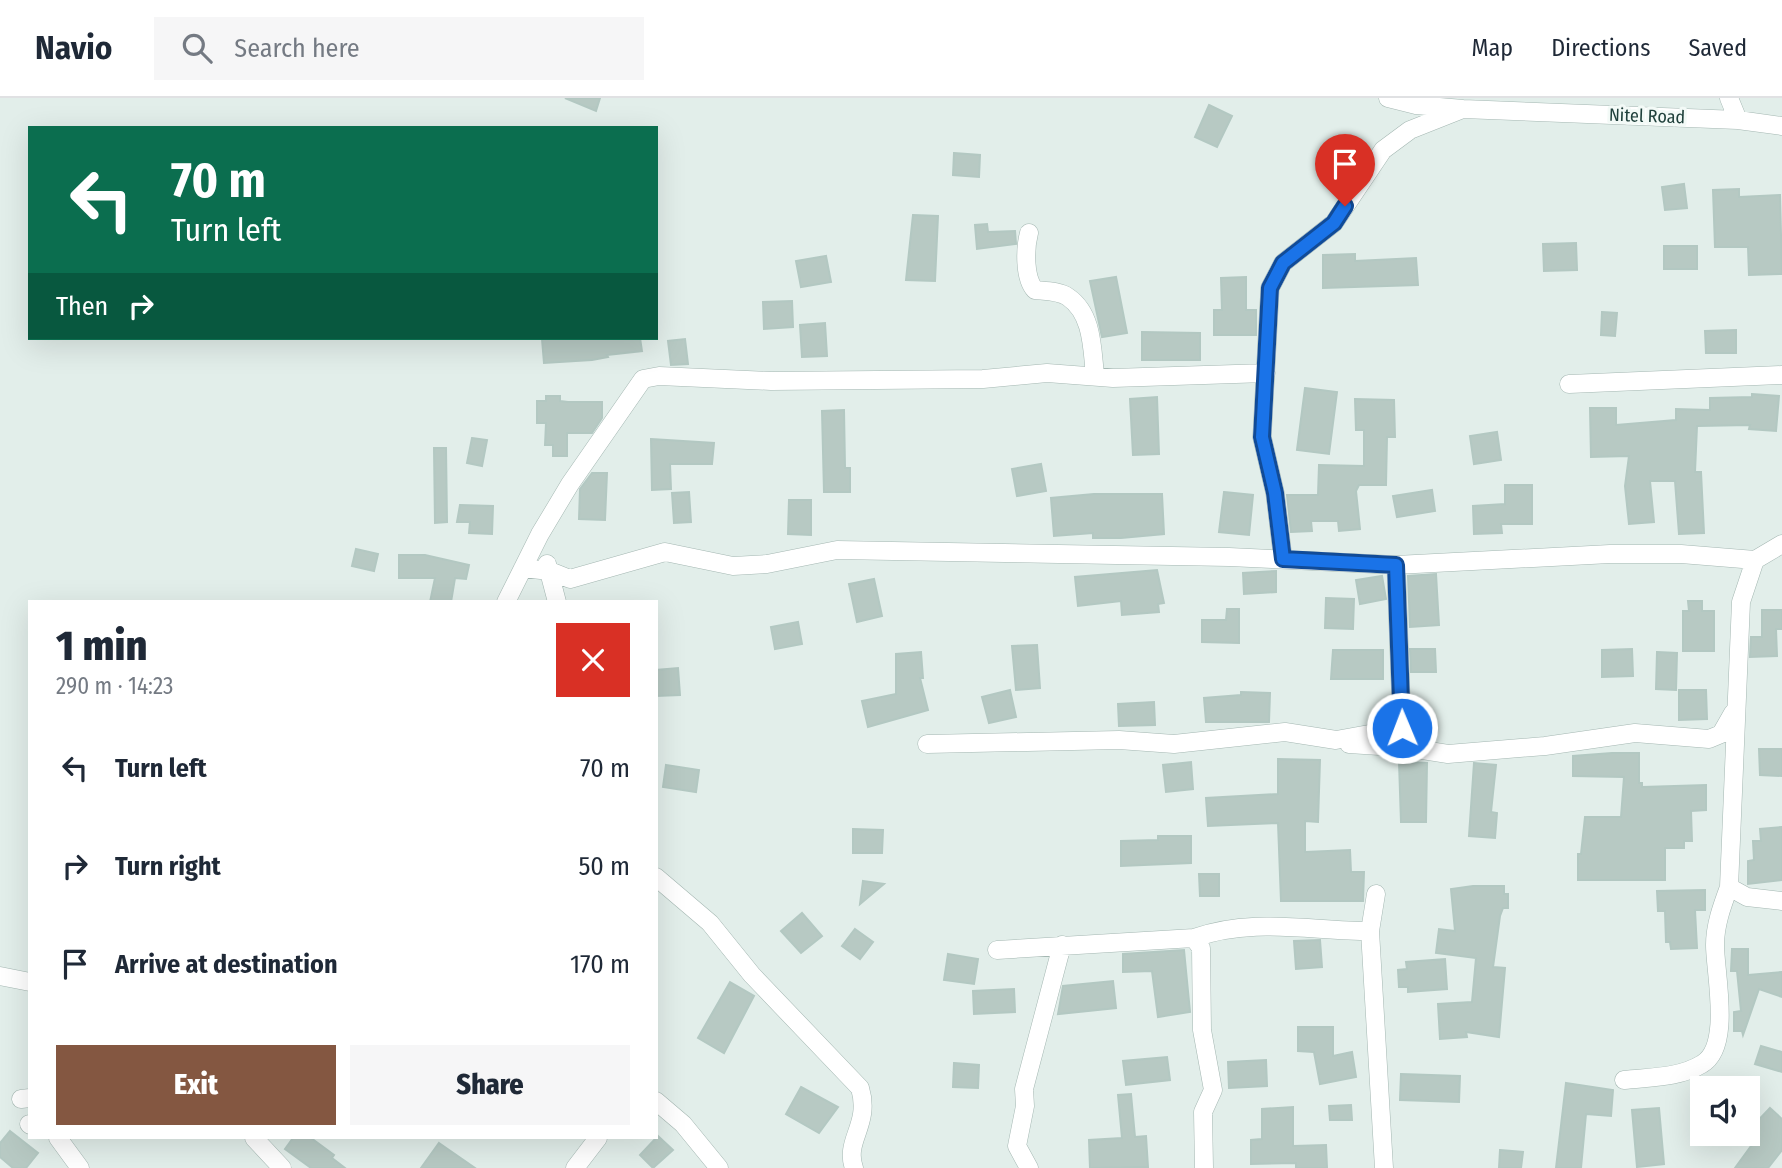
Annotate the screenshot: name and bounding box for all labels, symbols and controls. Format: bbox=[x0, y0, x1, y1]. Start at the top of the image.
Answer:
search box bbox=[154, 17, 644, 80]
text: Navio bbox=[35, 28, 112, 68]
icon: search bbox=[178, 29, 216, 67]
text: Search here bbox=[234, 33, 360, 64]
text: Map bbox=[1472, 34, 1513, 62]
text: Directions bbox=[1551, 34, 1650, 62]
text: Saved bbox=[1688, 34, 1747, 62]
street label: Nitel Road bbox=[1609, 104, 1685, 128]
pin bbox=[1315, 134, 1375, 206]
icon: arrive bbox=[1326, 145, 1364, 183]
text: 70 m bbox=[171, 151, 266, 210]
icon: left bbox=[56, 154, 147, 245]
text: Turn left bbox=[171, 211, 281, 249]
icon: right bbox=[122, 287, 160, 325]
text: Then bbox=[56, 291, 108, 322]
text: 1 min bbox=[56, 621, 147, 671]
button: close bbox=[556, 623, 630, 697]
text: 290 m · 14:23 bbox=[56, 672, 173, 700]
position arrow bbox=[1365, 691, 1439, 765]
icon: left bbox=[56, 749, 94, 787]
text: Turn left bbox=[115, 753, 207, 784]
text: 70 m bbox=[580, 753, 630, 784]
icon: right bbox=[56, 847, 94, 885]
text: Turn right bbox=[115, 851, 221, 882]
text: 50 m bbox=[578, 851, 630, 882]
icon: arrive bbox=[56, 945, 94, 983]
text: Arrive at destination bbox=[115, 949, 338, 980]
text: 170 m bbox=[570, 949, 630, 980]
button: Exit bbox=[56, 1045, 336, 1125]
button: Share bbox=[350, 1045, 630, 1125]
map controls bbox=[1690, 1076, 1760, 1146]
button: sound bbox=[1690, 1076, 1760, 1146]

